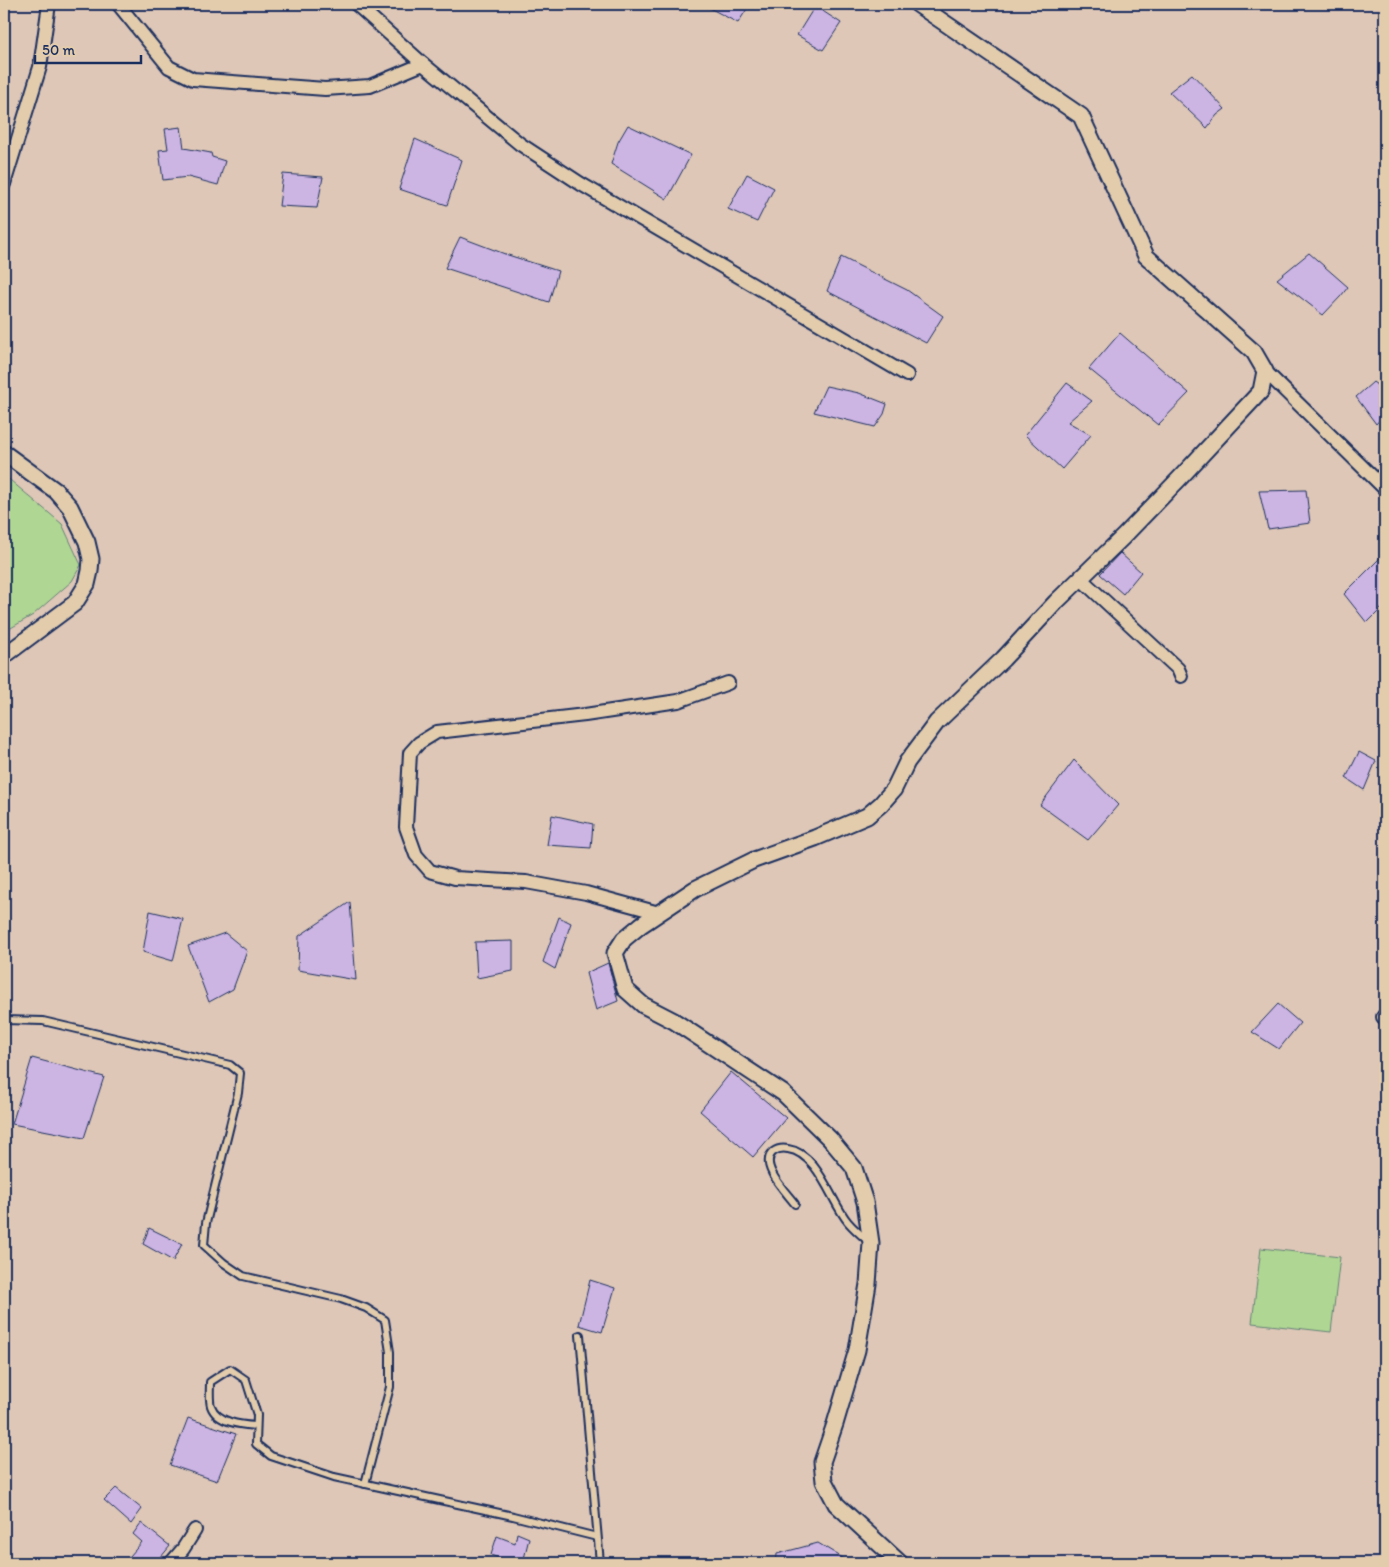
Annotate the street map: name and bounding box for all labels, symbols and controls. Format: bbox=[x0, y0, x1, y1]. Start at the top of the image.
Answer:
scale bar bbox=[35, 32, 141, 64]
text: 50 m bbox=[42, 41, 75, 59]

